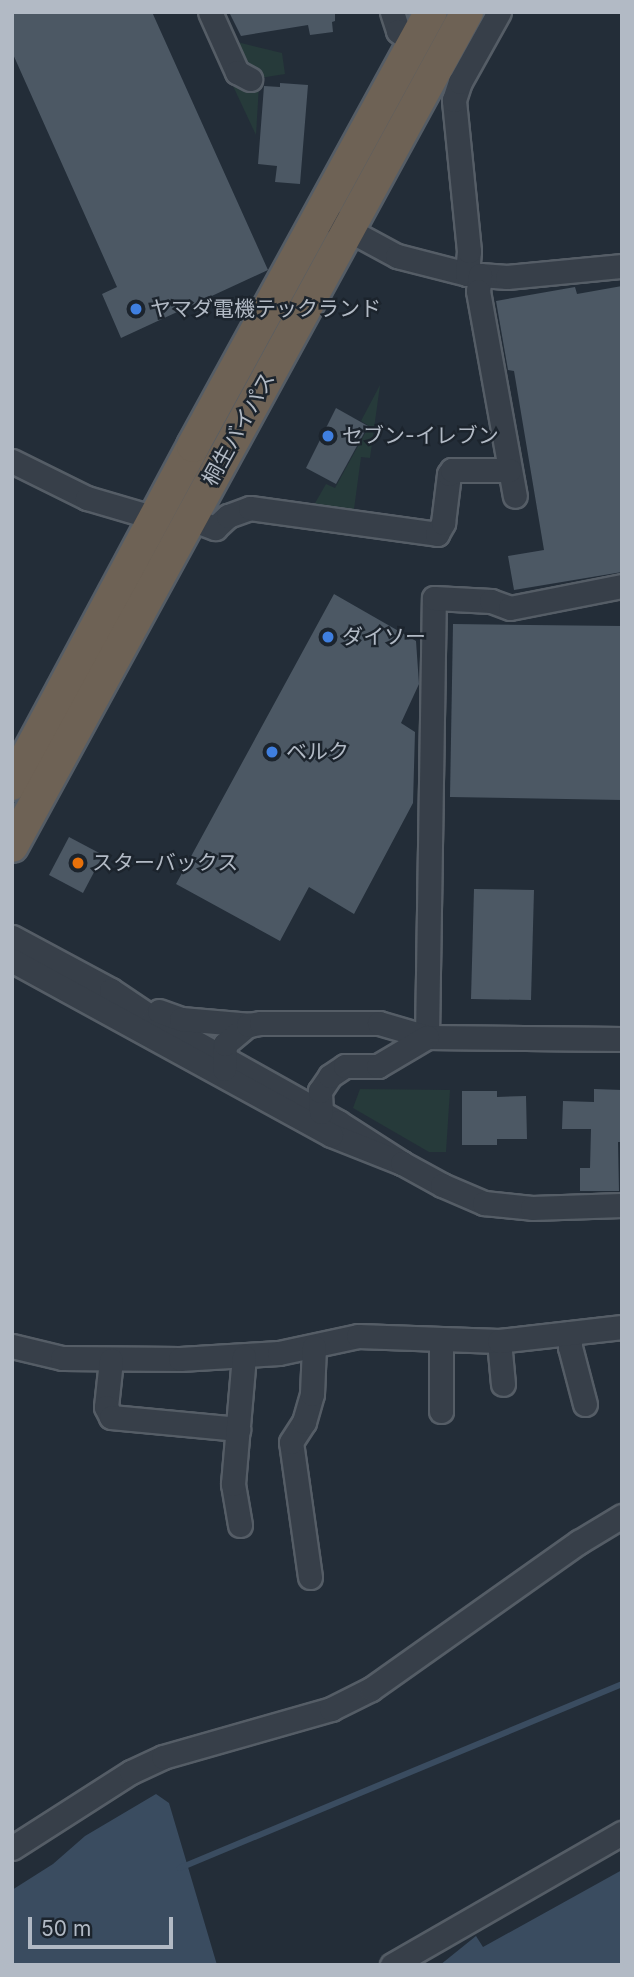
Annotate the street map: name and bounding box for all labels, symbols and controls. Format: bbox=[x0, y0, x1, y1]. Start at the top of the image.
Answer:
place label: ヤマダ電機テックランド bbox=[150, 296, 381, 322]
marker: ヤマダ電機テックランド bbox=[128, 301, 144, 317]
street label: 桐生バイパス bbox=[197, 368, 281, 490]
place label: セブン-イレブン bbox=[342, 423, 499, 449]
marker: セブン-イレブン bbox=[320, 428, 336, 444]
place label: ダイソー bbox=[342, 624, 426, 650]
marker: ダイソー bbox=[320, 629, 336, 645]
place label: ベルク bbox=[286, 739, 349, 765]
marker: ベルク bbox=[264, 744, 280, 760]
place label: スターバックス bbox=[92, 850, 239, 876]
marker: スターバックス bbox=[70, 855, 86, 871]
scale bar bbox=[32, 1904, 177, 1948]
text: 50 m bbox=[41, 1916, 91, 1941]

